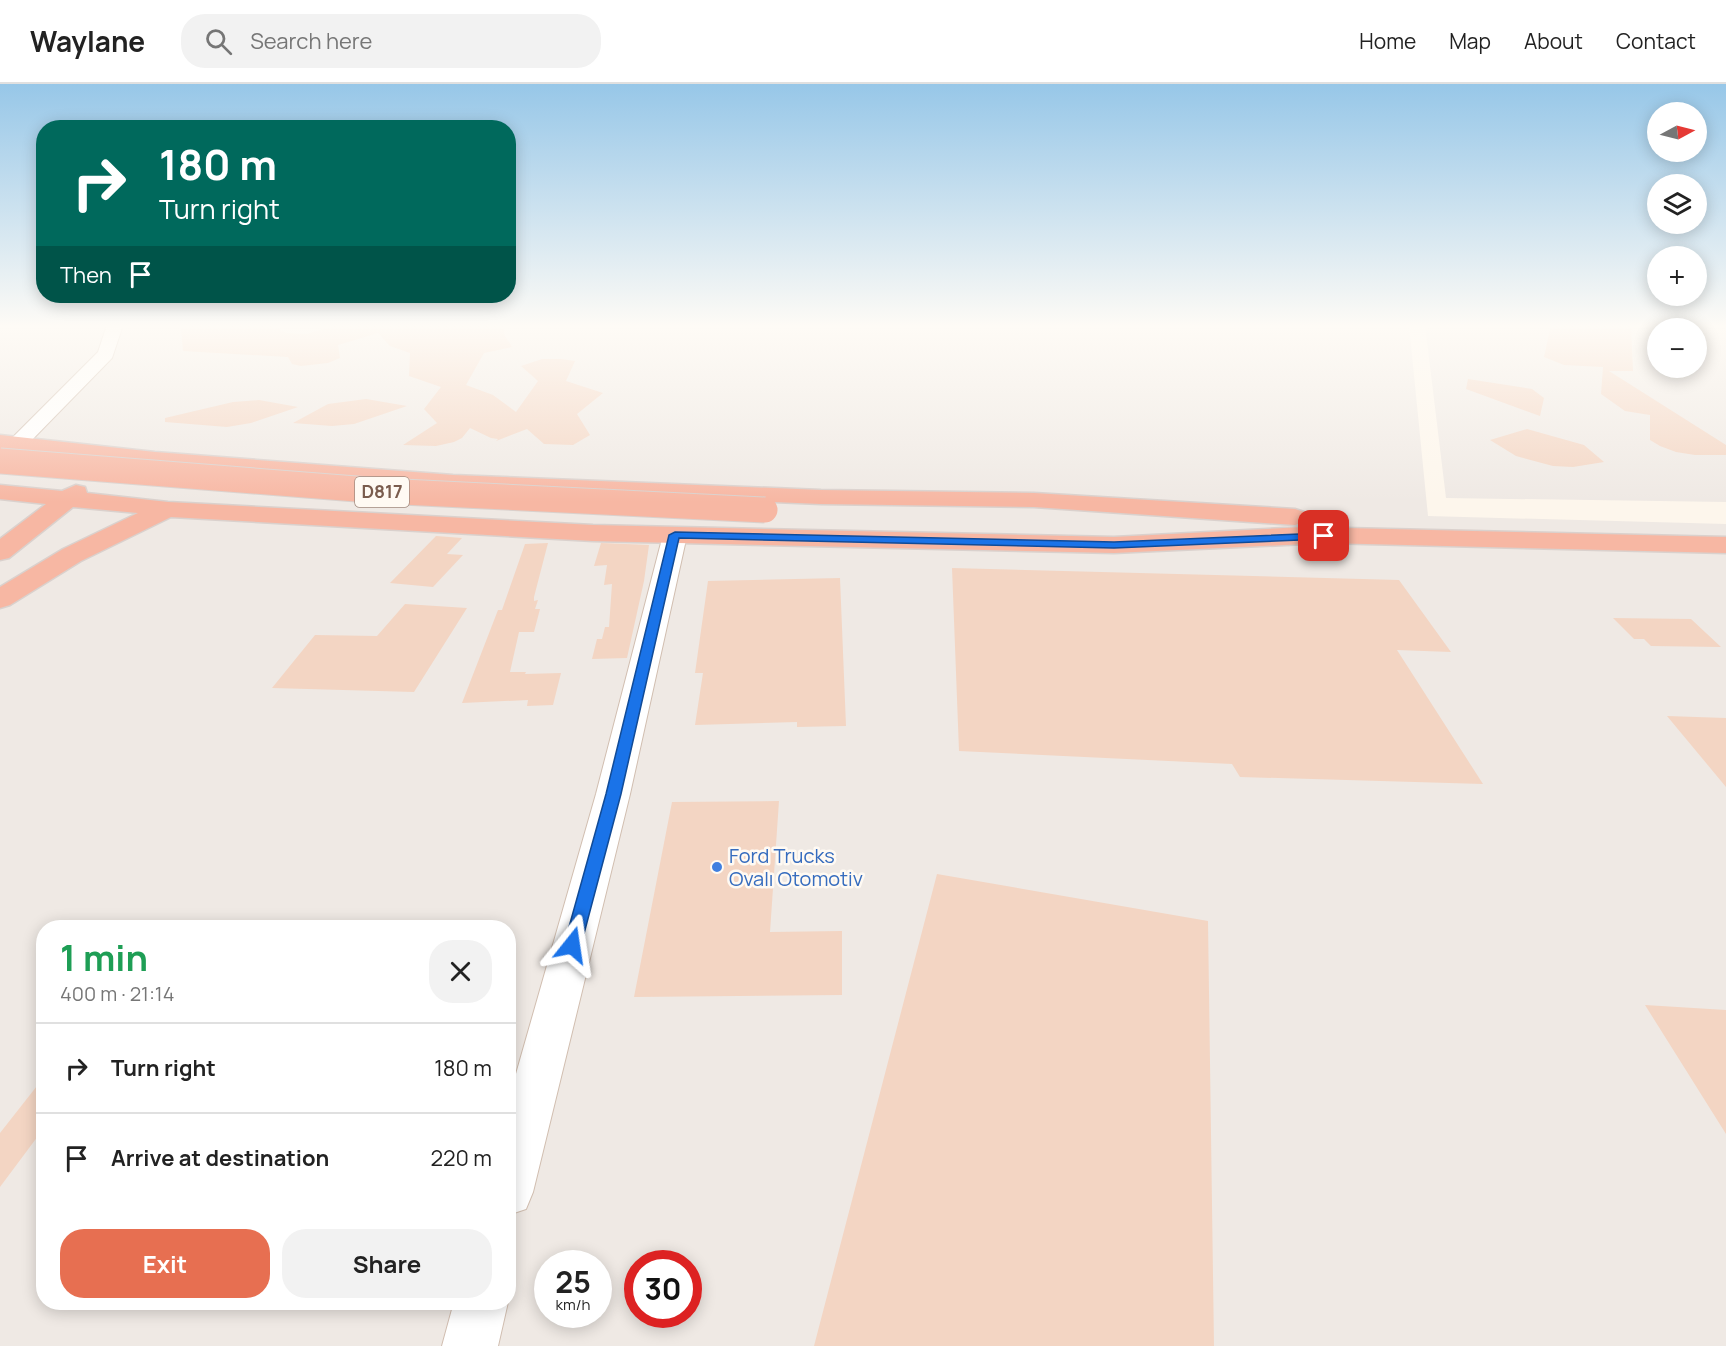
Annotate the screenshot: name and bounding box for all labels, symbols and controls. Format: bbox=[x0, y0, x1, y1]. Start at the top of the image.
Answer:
search box bbox=[181, 14, 601, 68]
text: Waylane bbox=[30, 22, 145, 60]
icon: search bbox=[202, 25, 235, 58]
text: Search here bbox=[250, 26, 372, 56]
text: Home bbox=[1359, 27, 1416, 55]
text: Map bbox=[1449, 27, 1491, 55]
text: About bbox=[1524, 27, 1583, 55]
text: Contact bbox=[1616, 27, 1696, 55]
north arrow bbox=[1647, 102, 1707, 162]
map controls bbox=[1647, 102, 1707, 378]
text: 180 m bbox=[159, 135, 277, 193]
icon: right bbox=[60, 144, 138, 222]
button: layers bbox=[1647, 174, 1707, 234]
text: Turn right bbox=[159, 190, 280, 227]
button: + bbox=[1647, 246, 1707, 306]
icon: arrive bbox=[124, 258, 157, 291]
text: Then bbox=[60, 260, 112, 290]
button: − bbox=[1647, 318, 1707, 378]
road number: D817 bbox=[355, 477, 409, 507]
pin bbox=[1298, 510, 1349, 561]
icon: arrive bbox=[1307, 519, 1340, 552]
place label: Ford Trucks Ovalı Otomotiv bbox=[729, 842, 863, 892]
marker: Ford Trucks Ovalı Otomotiv bbox=[710, 860, 724, 874]
position arrow bbox=[540, 913, 604, 977]
text: 1 min bbox=[60, 933, 148, 982]
button: close bbox=[429, 940, 492, 1003]
text: 400 m · 21:14 bbox=[60, 980, 174, 1007]
icon: right bbox=[60, 1052, 93, 1085]
text: Turn right bbox=[111, 1053, 216, 1083]
text: 180 m bbox=[434, 1053, 492, 1083]
icon: arrive bbox=[60, 1142, 93, 1175]
text: Arrive at destination bbox=[111, 1143, 329, 1173]
text: 220 m bbox=[430, 1143, 492, 1173]
button: Exit bbox=[60, 1229, 270, 1298]
button: Share bbox=[282, 1229, 492, 1298]
speed limit sign: 30 bbox=[624, 1250, 702, 1328]
text: 25 bbox=[555, 1261, 591, 1302]
text: km/h bbox=[556, 1294, 590, 1315]

